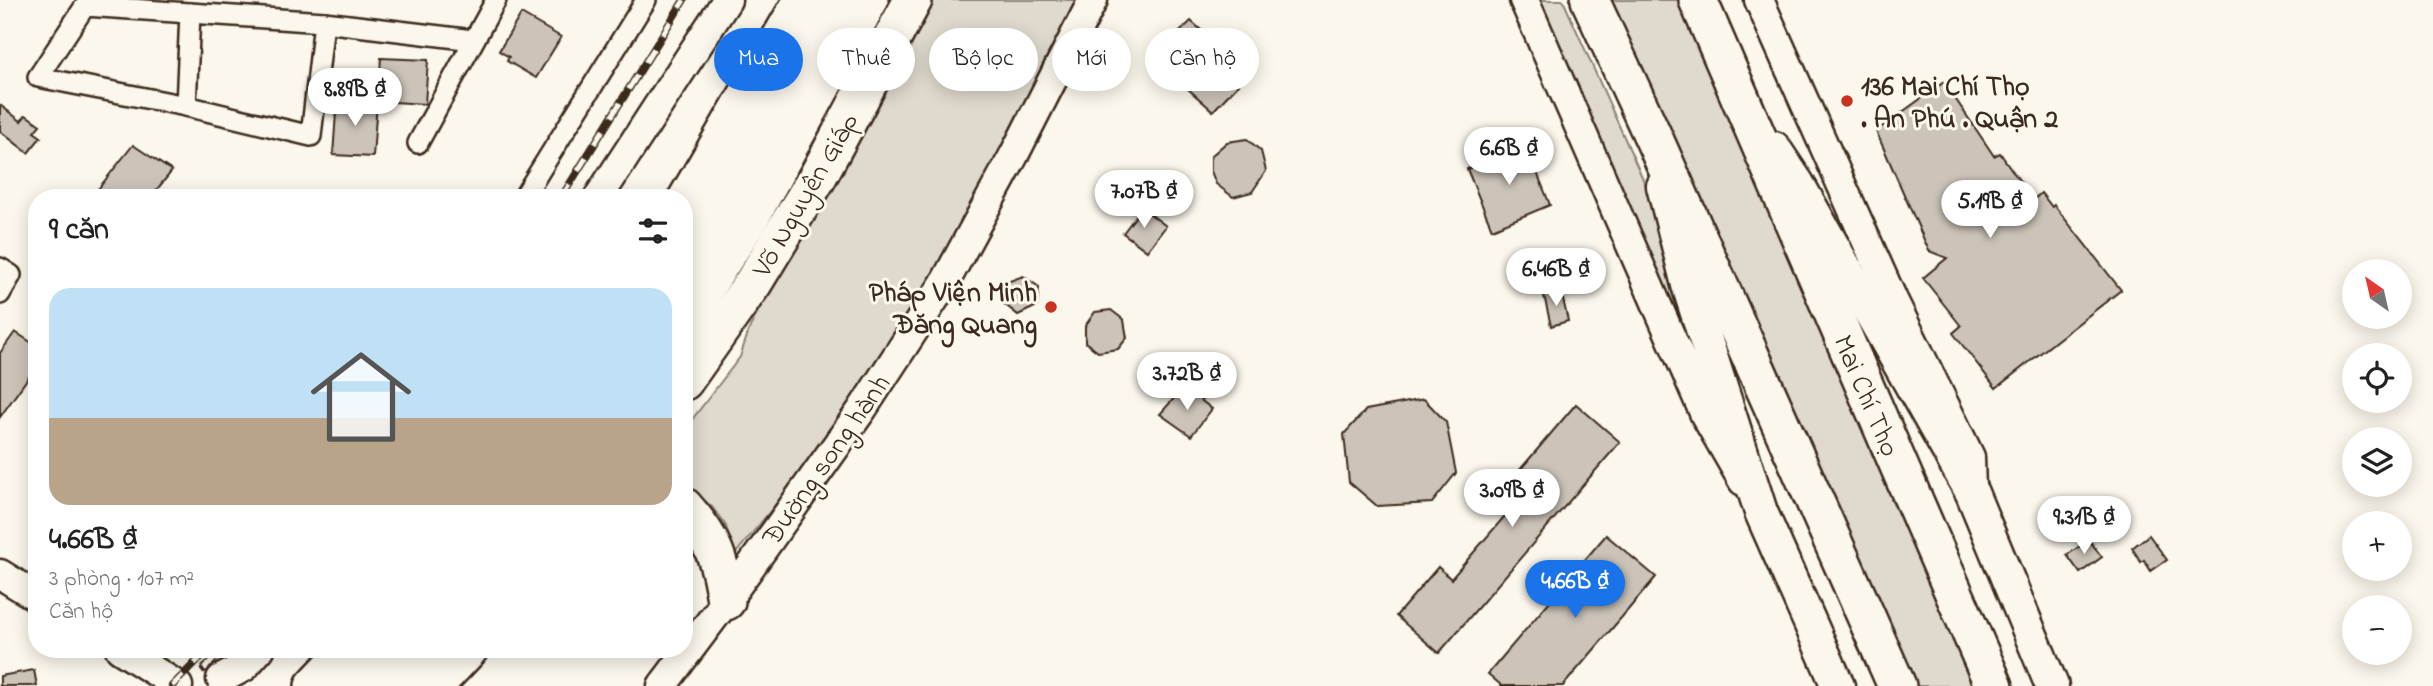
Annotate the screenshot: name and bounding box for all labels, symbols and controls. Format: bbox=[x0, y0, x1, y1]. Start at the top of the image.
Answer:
chip: Mua bbox=[714, 28, 803, 91]
chip: Thuê bbox=[817, 28, 915, 91]
chip: Bộ lọc bbox=[929, 28, 1038, 91]
chip: Mới bbox=[1052, 28, 1131, 91]
chip: Căn hộ bbox=[1145, 28, 1259, 91]
pin: 8.89B ₫ bbox=[290, 68, 420, 128]
place label: 136 Mai Chí Thọ . An Phú . Quận 2 bbox=[1861, 68, 2058, 141]
text: 8.89B ₫ bbox=[324, 74, 386, 107]
marker: 136 Mai Chí Thọ . An Phú . Quận 2 bbox=[1839, 93, 1855, 109]
street label: Võ Nguyên Giáp bbox=[743, 106, 871, 286]
pin: 6.6B ₫ bbox=[1452, 128, 1566, 187]
text: 6.6B ₫ bbox=[1480, 133, 1538, 166]
pin: 7.07B ₫ bbox=[1079, 170, 1209, 230]
text: 7.07B ₫ bbox=[1111, 176, 1177, 209]
pin: 5.19B ₫ bbox=[1925, 180, 2055, 240]
text: 5.19B ₫ bbox=[1957, 186, 2023, 219]
text: 9 căn bbox=[49, 209, 109, 253]
icon: filters bbox=[634, 212, 672, 250]
pin: 6.46B ₫ bbox=[1491, 248, 1621, 308]
text: 6.46B ₫ bbox=[1522, 254, 1590, 287]
north arrow bbox=[2342, 259, 2412, 329]
map controls bbox=[2342, 259, 2412, 665]
place label: Pháp Viện Minh Đăng Quang bbox=[869, 274, 1037, 348]
marker: Pháp Viện Minh Đăng Quang bbox=[1043, 299, 1059, 315]
street label: Mai Chí Thọ bbox=[1821, 329, 1909, 464]
icon: home bbox=[298, 334, 424, 460]
button: locate bbox=[2342, 343, 2412, 413]
pin: 3.72B ₫ bbox=[1122, 352, 1252, 412]
text: 3.72B ₫ bbox=[1153, 358, 1221, 391]
street label: Đường song hành bbox=[753, 367, 902, 556]
button: layers bbox=[2342, 427, 2412, 497]
pin: 3.09B ₫ bbox=[1447, 470, 1577, 529]
text: 3.09B ₫ bbox=[1480, 475, 1544, 508]
pin: 9.31B ₫ bbox=[2019, 496, 2149, 556]
text: 9.31B ₫ bbox=[2053, 502, 2115, 535]
button: + bbox=[2342, 511, 2412, 581]
text: 4.66B ₫ bbox=[49, 519, 137, 563]
pin: 4.66B ₫ bbox=[1510, 560, 1640, 620]
text: 3 phòng · 107 m² bbox=[49, 563, 194, 596]
text: 4.66B ₫ bbox=[1541, 566, 1609, 599]
button: − bbox=[2342, 595, 2412, 665]
text: Căn hộ bbox=[49, 596, 112, 629]

